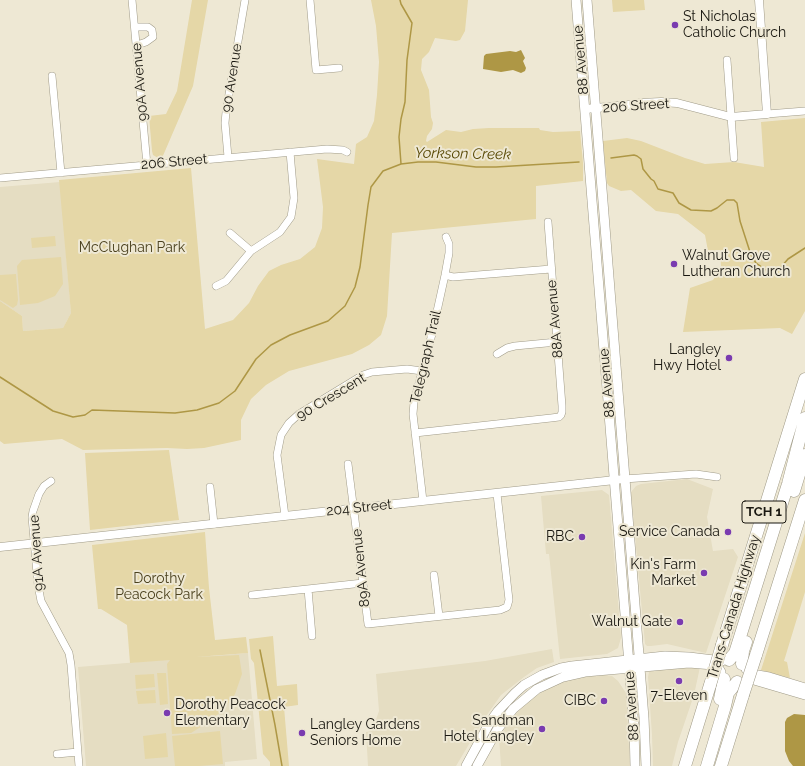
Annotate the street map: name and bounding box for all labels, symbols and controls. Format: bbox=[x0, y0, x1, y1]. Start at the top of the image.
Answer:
place label: St Nicholas Catholic Church bbox=[683, 9, 786, 42]
marker: St Nicholas Catholic Church bbox=[670, 20, 680, 30]
street label: 88 Avenue bbox=[570, 25, 592, 95]
street label: 90A Avenue bbox=[128, 42, 152, 122]
street label: 90 Avenue bbox=[218, 42, 246, 114]
street label: 206 Street bbox=[602, 95, 670, 117]
water label: Yorkson Creek bbox=[415, 144, 511, 164]
street label: 206 Street bbox=[140, 151, 208, 173]
park label: McClughan Park bbox=[79, 240, 185, 256]
place label: Walnut Grove Lutheran Church bbox=[682, 248, 790, 280]
marker: Walnut Grove Lutheran Church bbox=[669, 259, 679, 269]
street label: 88A Avenue bbox=[543, 279, 567, 359]
street label: Telegraph Trail bbox=[407, 309, 445, 405]
place label: Langley Hwy Hotel bbox=[653, 342, 721, 374]
street label: 88 Avenue bbox=[596, 348, 618, 418]
marker: Langley Hwy Hotel bbox=[724, 353, 734, 363]
street label: 90 Crescent bbox=[293, 370, 369, 424]
street label: 204 Street bbox=[325, 496, 393, 520]
road number: TCH 1 bbox=[742, 501, 786, 523]
street label: 91A Avenue bbox=[26, 514, 48, 592]
place label: Service Canada bbox=[619, 524, 720, 540]
marker: Service Canada bbox=[723, 527, 733, 537]
street label: 89A Avenue bbox=[349, 528, 373, 608]
place label: RBC bbox=[546, 529, 574, 545]
marker: RBC bbox=[577, 532, 587, 542]
street label: Trans-Canada Highway bbox=[704, 533, 764, 681]
place label: Kin's Farm Market bbox=[630, 557, 696, 590]
marker: Kin's Farm Market bbox=[699, 568, 709, 578]
park label: Dorothy Peacock Park bbox=[115, 571, 203, 604]
place label: Walnut Gate bbox=[592, 614, 672, 630]
marker: Walnut Gate bbox=[675, 617, 685, 627]
street label: 88 Avenue bbox=[621, 671, 643, 741]
marker: 7-Eleven bbox=[674, 676, 684, 686]
place label: 7-Eleven bbox=[651, 688, 707, 704]
place label: CIBC bbox=[564, 693, 596, 709]
marker: CIBC bbox=[599, 696, 609, 706]
place label: Dorothy Peacock Elementary bbox=[175, 697, 286, 730]
marker: Dorothy Peacock Elementary bbox=[162, 708, 172, 718]
place label: Sandman Hotel Langley bbox=[443, 713, 534, 746]
place label: Langley Gardens Seniors Home bbox=[310, 717, 420, 750]
marker: Sandman Hotel Langley bbox=[537, 724, 547, 734]
marker: Langley Gardens Seniors Home bbox=[297, 728, 307, 738]

